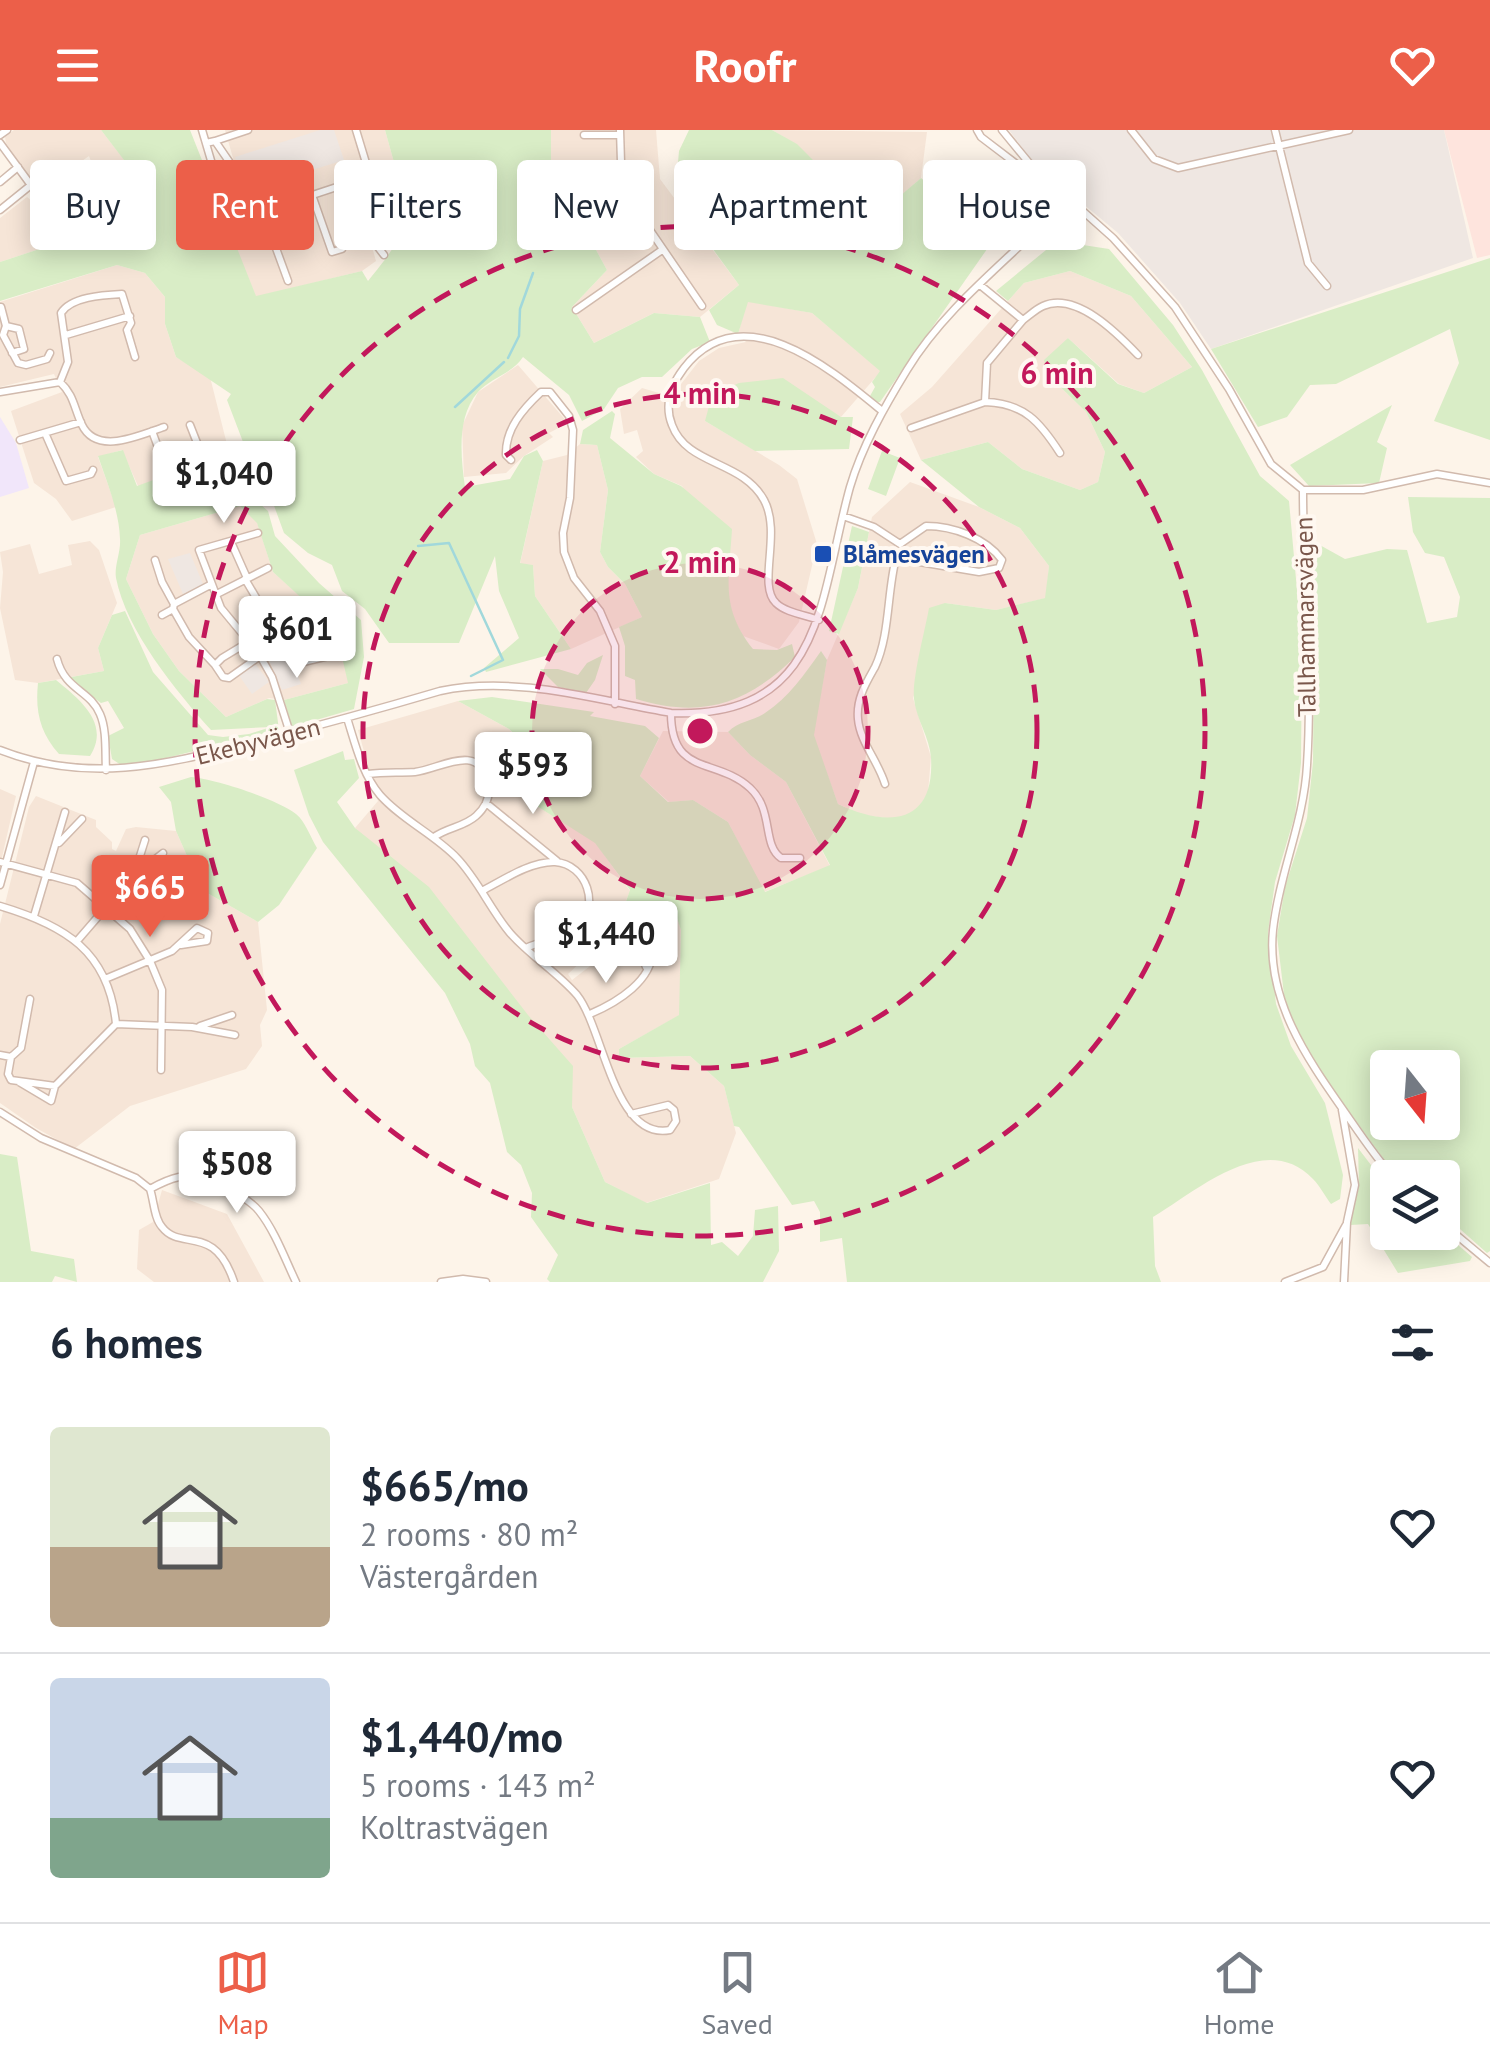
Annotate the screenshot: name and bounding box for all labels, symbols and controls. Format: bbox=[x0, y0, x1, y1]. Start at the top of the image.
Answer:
text: Roofr bbox=[694, 36, 796, 94]
icon: menu bbox=[50, 38, 105, 93]
icon: heart bbox=[1385, 38, 1440, 93]
chip: Buy bbox=[30, 160, 156, 250]
chip: Rent bbox=[176, 160, 314, 250]
chip: Filters bbox=[334, 160, 497, 250]
chip: New bbox=[517, 160, 654, 250]
chip: Apartment bbox=[674, 160, 903, 250]
chip: House bbox=[923, 160, 1086, 250]
text: 6 min bbox=[1020, 353, 1094, 392]
text: 4 min bbox=[663, 373, 737, 412]
pin: $1,040 bbox=[143, 441, 305, 526]
text: $1,040 bbox=[175, 452, 273, 494]
street label: Tallhammarsvägen bbox=[1287, 516, 1323, 718]
place label: Blåmesvägen bbox=[843, 538, 985, 570]
text: 2 min bbox=[663, 542, 737, 581]
marker: Blåmesvägen bbox=[812, 543, 834, 565]
pin: $601 bbox=[238, 596, 356, 681]
text: $601 bbox=[261, 607, 333, 649]
street label: Ekebyvägen bbox=[192, 710, 324, 772]
centre of rings bbox=[682, 713, 718, 749]
pin: $593 bbox=[474, 732, 592, 817]
text: $593 bbox=[497, 743, 569, 785]
pin: $665 bbox=[91, 855, 209, 940]
text: $665 bbox=[114, 866, 186, 908]
pin: $1,440 bbox=[525, 901, 687, 986]
text: $1,440 bbox=[557, 912, 655, 954]
north arrow bbox=[1370, 1050, 1460, 1140]
map controls bbox=[1370, 1050, 1460, 1250]
pin: $508 bbox=[178, 1131, 296, 1216]
text: $508 bbox=[201, 1142, 273, 1184]
button: layers bbox=[1370, 1160, 1460, 1250]
text: 6 homes bbox=[50, 1315, 203, 1370]
icon: filters bbox=[1385, 1315, 1440, 1370]
text: $665/mo bbox=[360, 1458, 529, 1513]
icon: home bbox=[130, 1467, 250, 1587]
icon: heart bbox=[1385, 1500, 1440, 1555]
text: 2 rooms · 80 m² bbox=[360, 1513, 578, 1555]
text: Västergården bbox=[360, 1555, 539, 1597]
text: $1,440/mo bbox=[360, 1709, 563, 1764]
icon: home bbox=[130, 1718, 250, 1838]
icon: heart bbox=[1385, 1751, 1440, 1806]
text: 5 rooms · 143 m² bbox=[360, 1764, 596, 1806]
text: Koltrastvägen bbox=[360, 1806, 549, 1848]
tab: Map bbox=[215, 1945, 270, 2042]
tab: Saved bbox=[701, 1945, 773, 2042]
tab: Home bbox=[1204, 1945, 1274, 2042]

